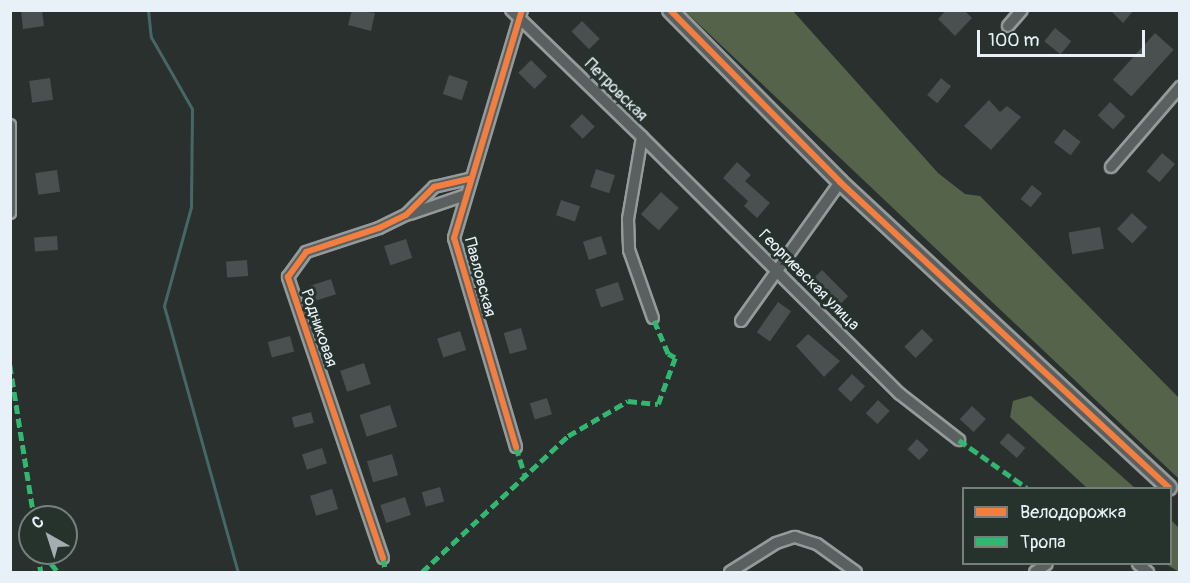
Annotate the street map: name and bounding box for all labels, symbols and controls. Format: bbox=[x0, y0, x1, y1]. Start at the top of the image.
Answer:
scale bar bbox=[980, 18, 1148, 56]
text: 100 m bbox=[988, 29, 1040, 52]
street label: Петровская bbox=[581, 55, 651, 125]
street label: Георгиевская улица bbox=[755, 226, 863, 334]
street label: Павловская bbox=[460, 235, 500, 319]
street label: Родниковая bbox=[297, 287, 341, 369]
legend bbox=[962, 487, 1172, 565]
text: Велодорожка bbox=[1020, 501, 1126, 524]
north arrow bbox=[18, 505, 78, 565]
text: С bbox=[28, 512, 48, 533]
text: Тропа bbox=[1020, 531, 1066, 554]

